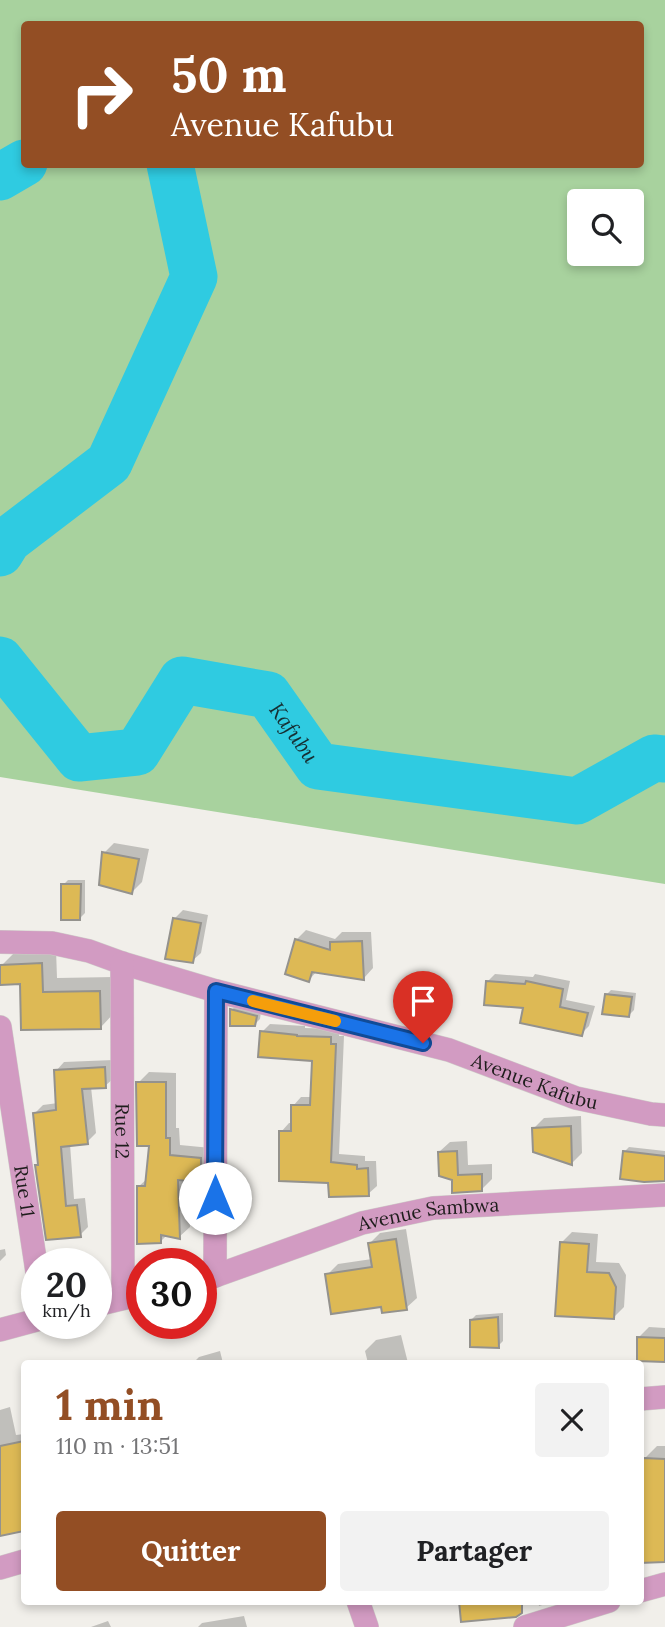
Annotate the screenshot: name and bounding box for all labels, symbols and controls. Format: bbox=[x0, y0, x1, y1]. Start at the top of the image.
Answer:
text: 50 m bbox=[171, 43, 287, 105]
icon: right bbox=[56, 49, 147, 140]
text: Avenue Kafubu bbox=[171, 104, 394, 145]
map controls bbox=[567, 189, 644, 266]
button: search bbox=[567, 189, 644, 266]
water label: Kafubu bbox=[264, 697, 325, 768]
pin bbox=[393, 971, 453, 1043]
icon: arrive bbox=[404, 982, 442, 1020]
street label: Avenue Kafubu bbox=[468, 1047, 600, 1114]
street label: Rue 12 bbox=[110, 1103, 135, 1159]
position arrow bbox=[178, 1161, 252, 1235]
street label: Rue 11 bbox=[9, 1163, 41, 1219]
street label: Avenue Sambwa bbox=[355, 1192, 500, 1236]
speed limit sign: 30 bbox=[126, 1248, 217, 1339]
text: 20 bbox=[46, 1262, 87, 1307]
text: km/h bbox=[42, 1299, 91, 1322]
text: 1 min bbox=[56, 1378, 163, 1432]
button: close bbox=[535, 1383, 609, 1457]
text: 110 m · 13:51 bbox=[56, 1431, 179, 1460]
button: Quitter bbox=[56, 1511, 326, 1591]
button: Partager bbox=[340, 1511, 609, 1591]

